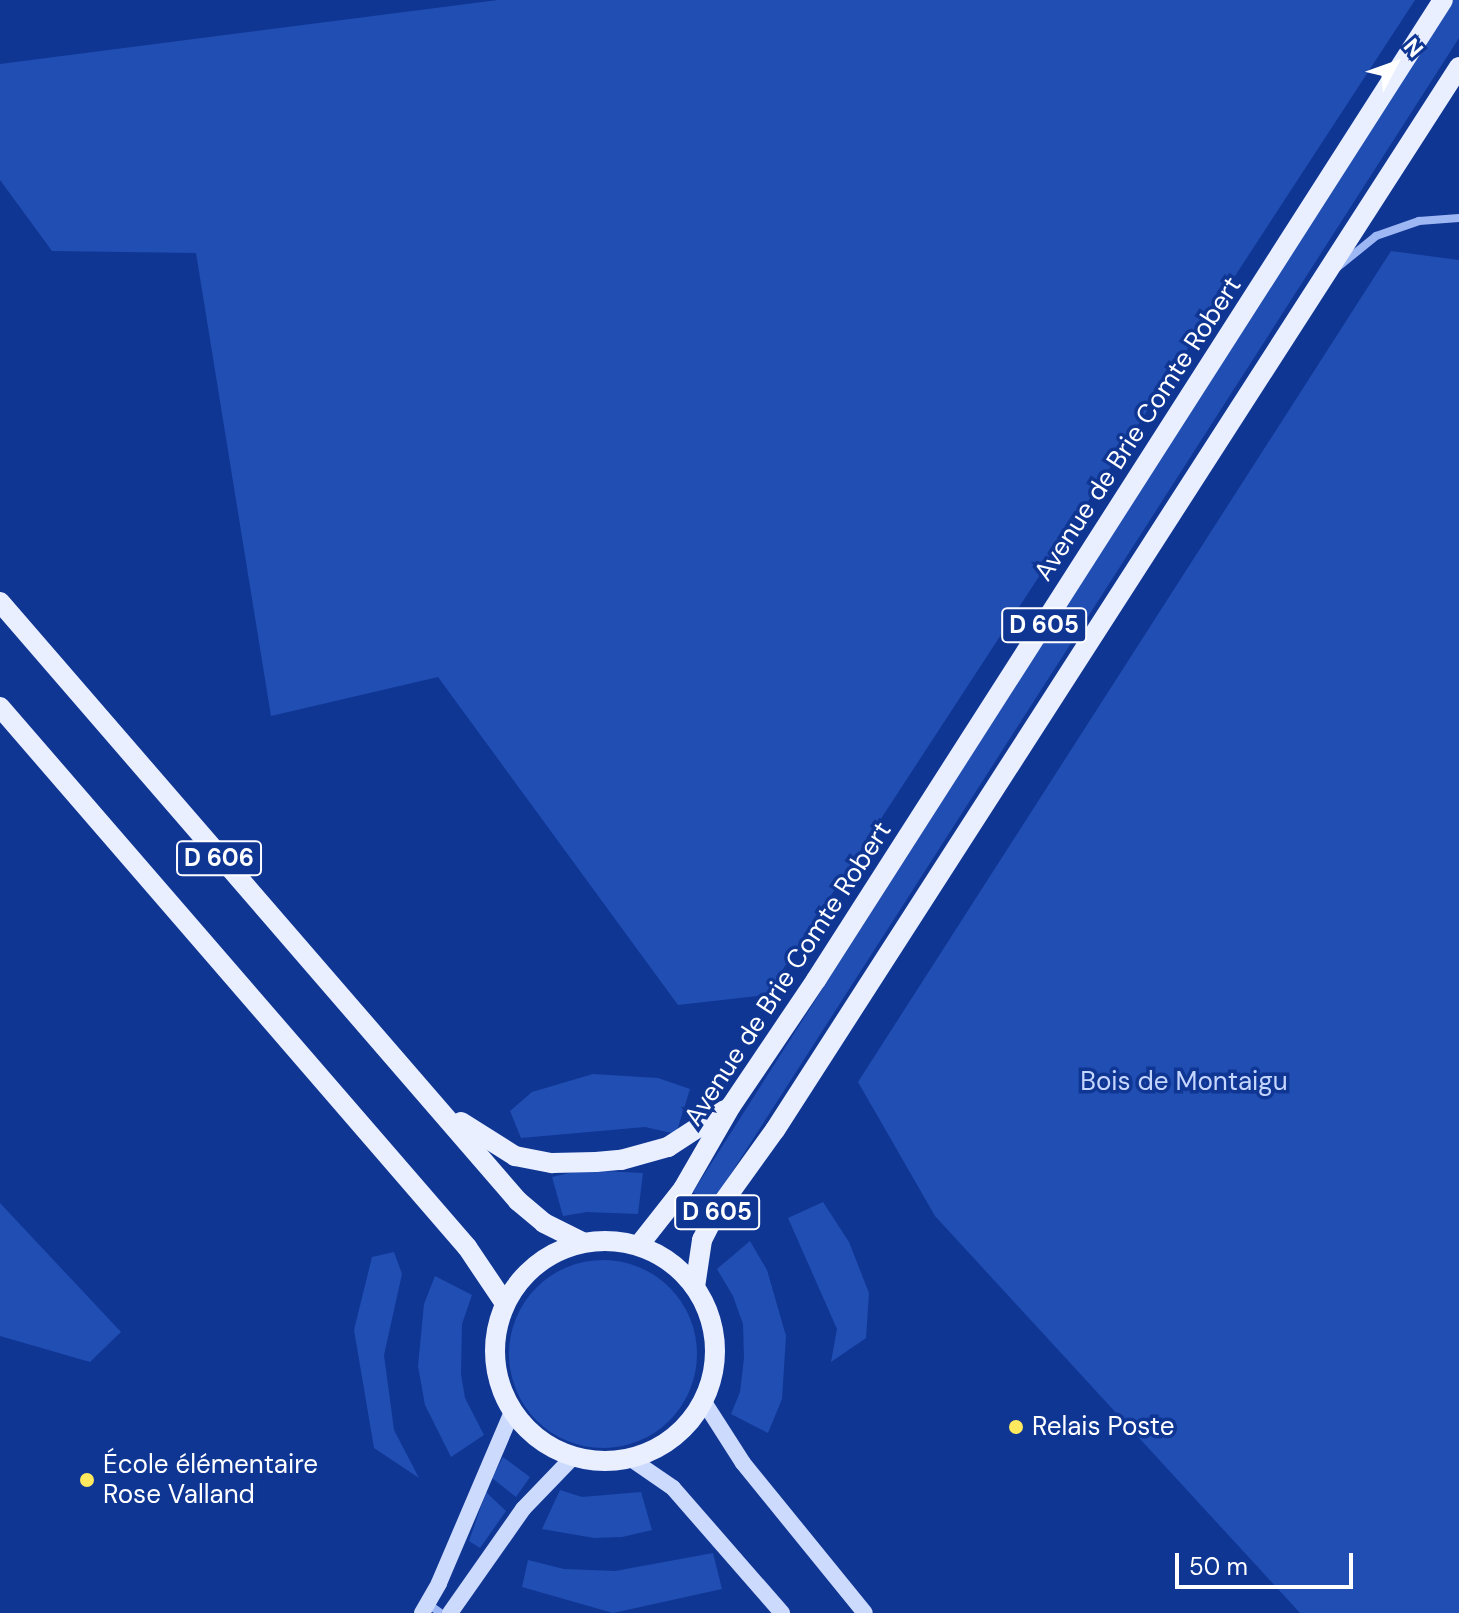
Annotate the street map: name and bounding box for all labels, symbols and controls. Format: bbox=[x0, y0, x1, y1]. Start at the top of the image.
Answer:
north arrow bbox=[1355, 24, 1435, 104]
text: N bbox=[1397, 32, 1430, 63]
street label: Avenue de Brie Comte Robert bbox=[1028, 271, 1248, 587]
road number: D 605 bbox=[1000, 605, 1088, 645]
street label: Avenue de Brie Comte Robert bbox=[678, 816, 898, 1132]
road number: D 606 bbox=[175, 838, 263, 878]
park label: Bois de Montaigu bbox=[1080, 1066, 1288, 1098]
road number: D 605 bbox=[673, 1192, 761, 1232]
place label: Relais Poste bbox=[1032, 1411, 1174, 1443]
marker: Relais Poste bbox=[1007, 1418, 1025, 1436]
place label: École élémentaire Rose Valland bbox=[103, 1449, 318, 1510]
marker: École élémentaire Rose Valland bbox=[78, 1471, 96, 1489]
scale bar bbox=[1179, 1537, 1357, 1587]
text: 50 m bbox=[1189, 1551, 1248, 1582]

